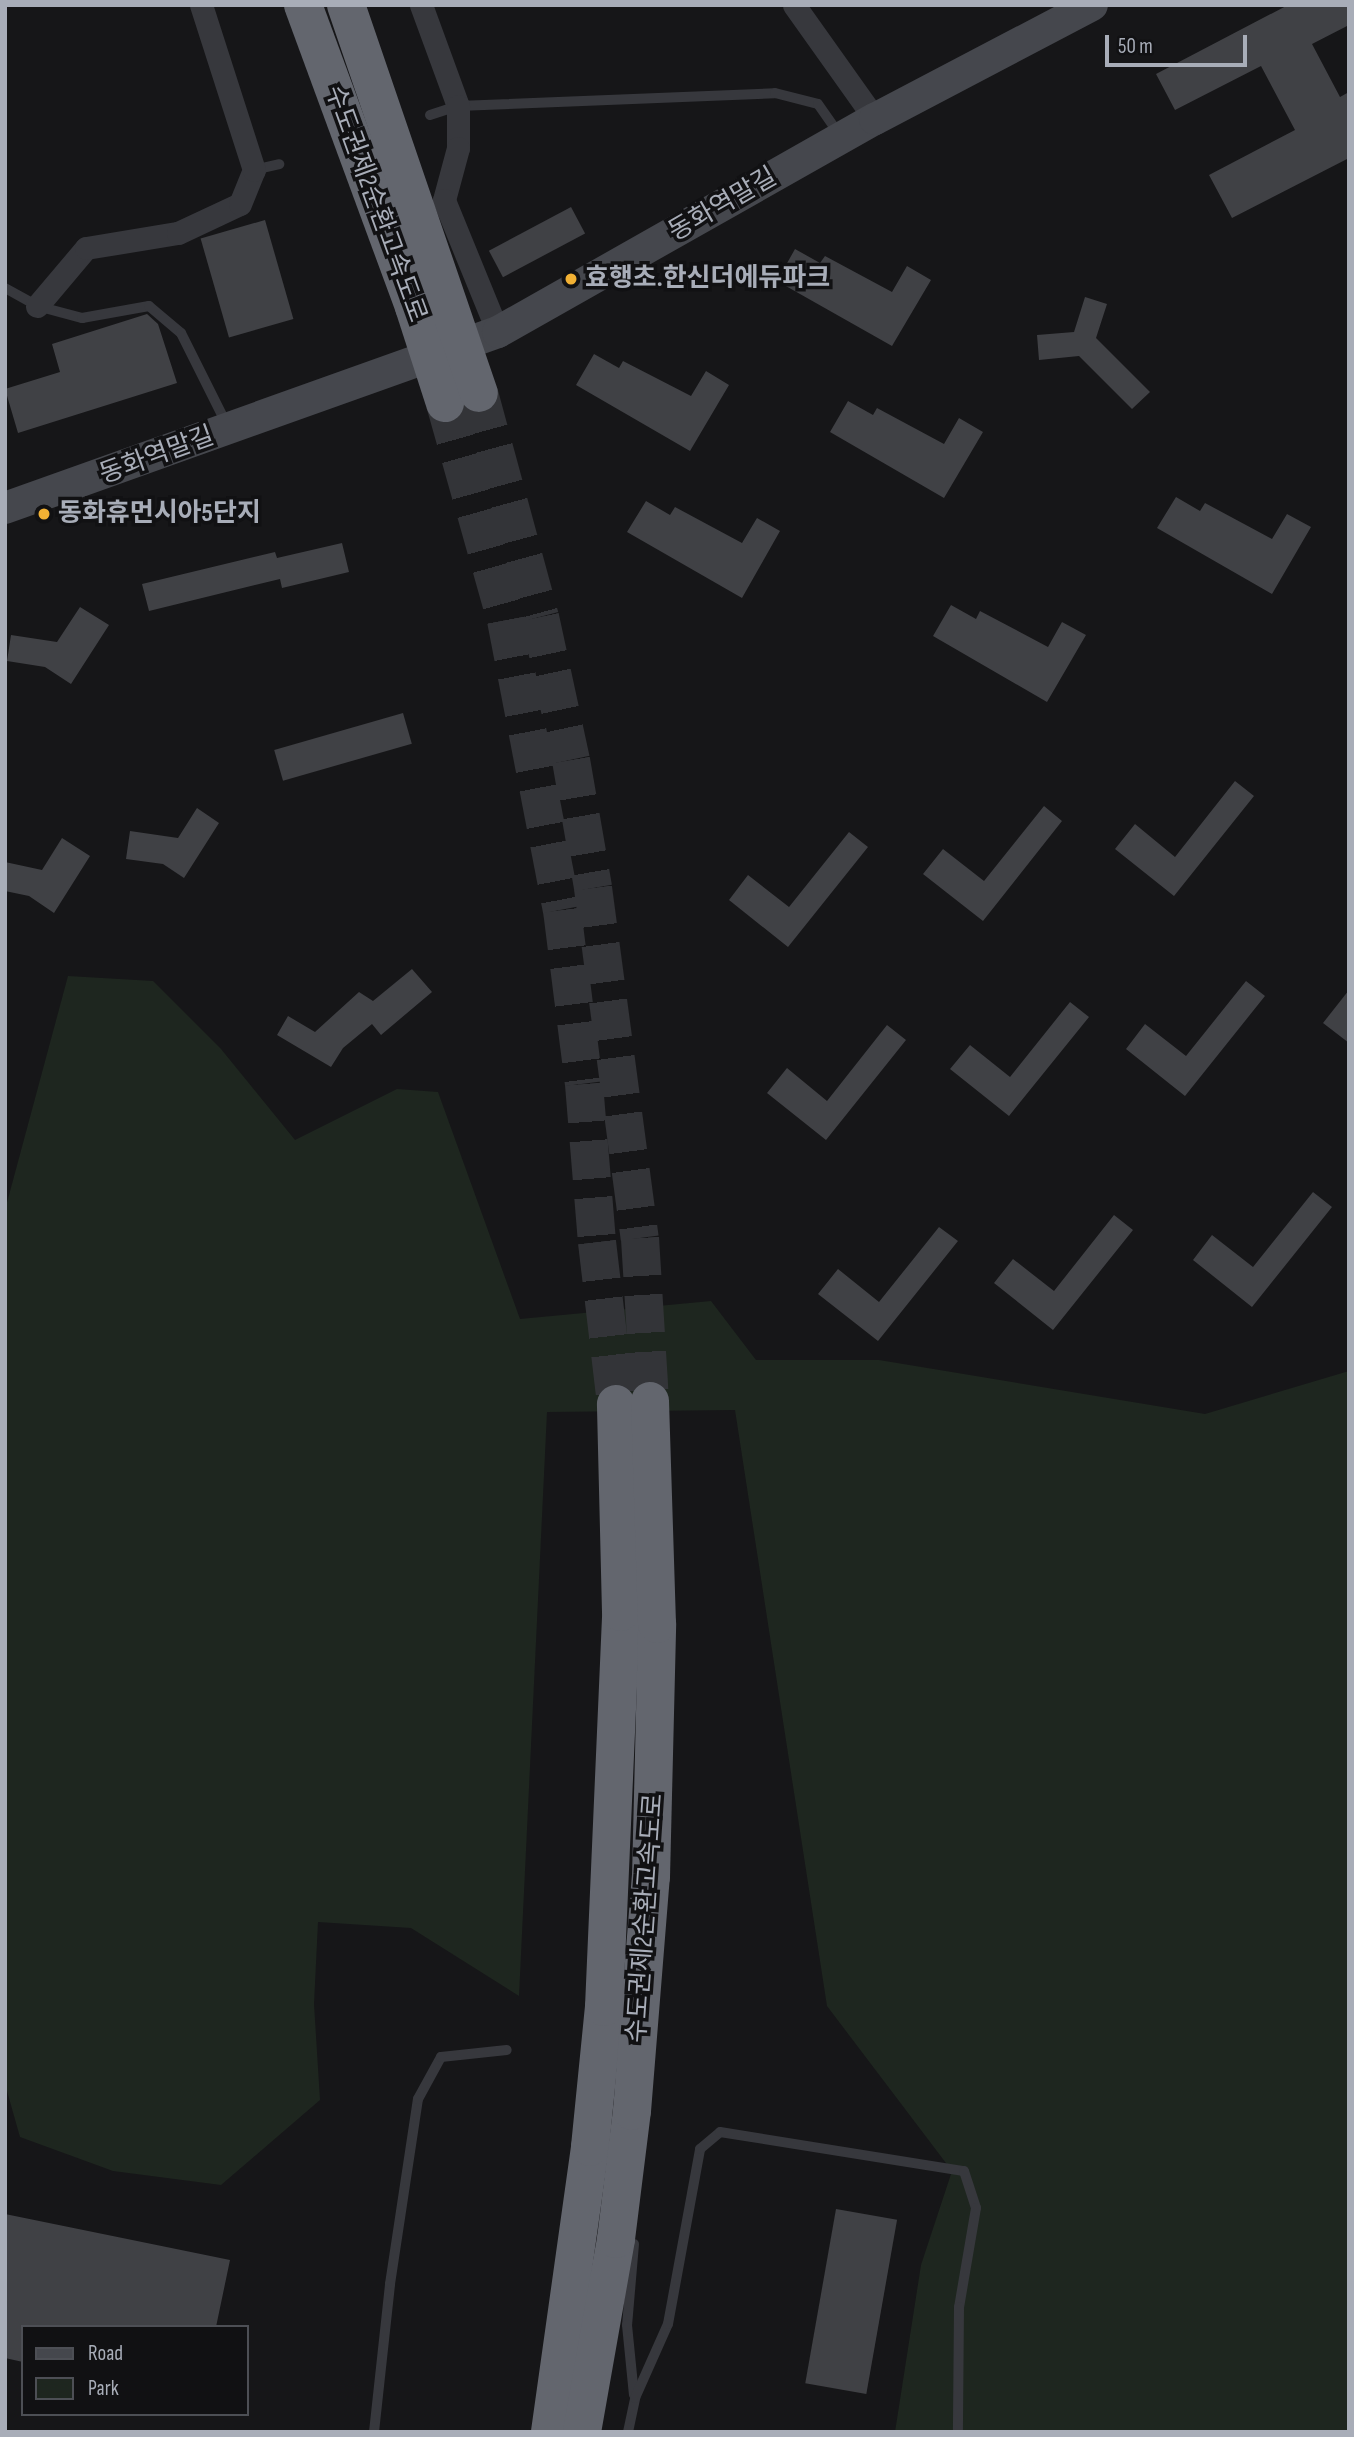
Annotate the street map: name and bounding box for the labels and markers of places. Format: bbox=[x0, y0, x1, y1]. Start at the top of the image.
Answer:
place label: 효행초.한신더에듀파크 bbox=[585, 263, 830, 295]
marker: 효행초.한신더에듀파크 bbox=[563, 271, 579, 287]
place label: 동화휴먼시아5단지 bbox=[58, 498, 261, 530]
marker: 동화휴먼시아5단지 bbox=[36, 506, 52, 522]

